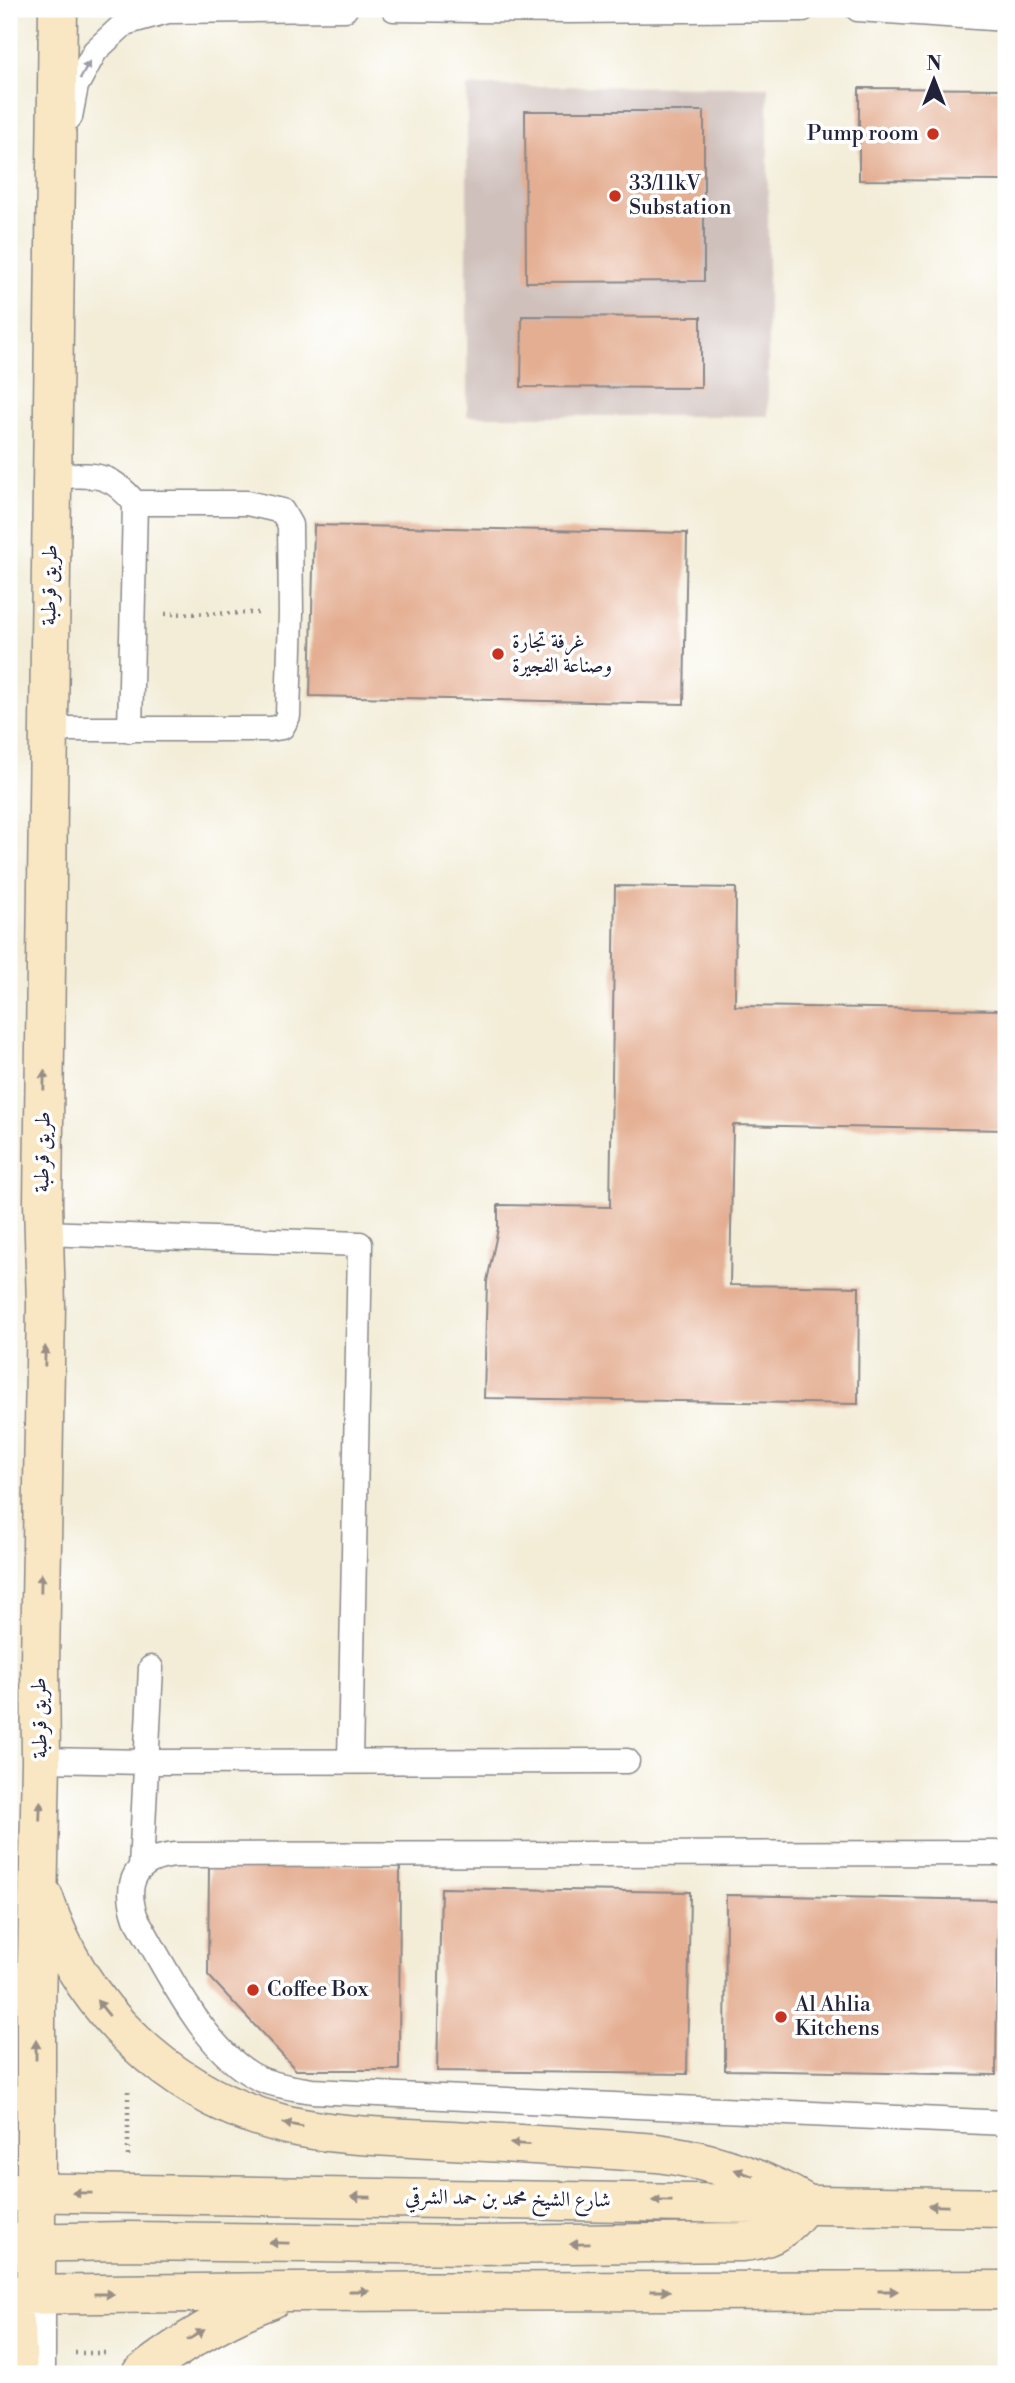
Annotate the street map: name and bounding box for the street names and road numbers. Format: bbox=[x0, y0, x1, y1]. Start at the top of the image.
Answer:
street label: طريق قرطبة bbox=[36, 544, 64, 626]
street label: طريق قرطبة bbox=[29, 1111, 57, 1193]
street label: طريق قرطبة bbox=[26, 1677, 54, 1759]
street label: شارع الشيخ محمد بن حمد الشرقي bbox=[405, 2184, 611, 2219]

